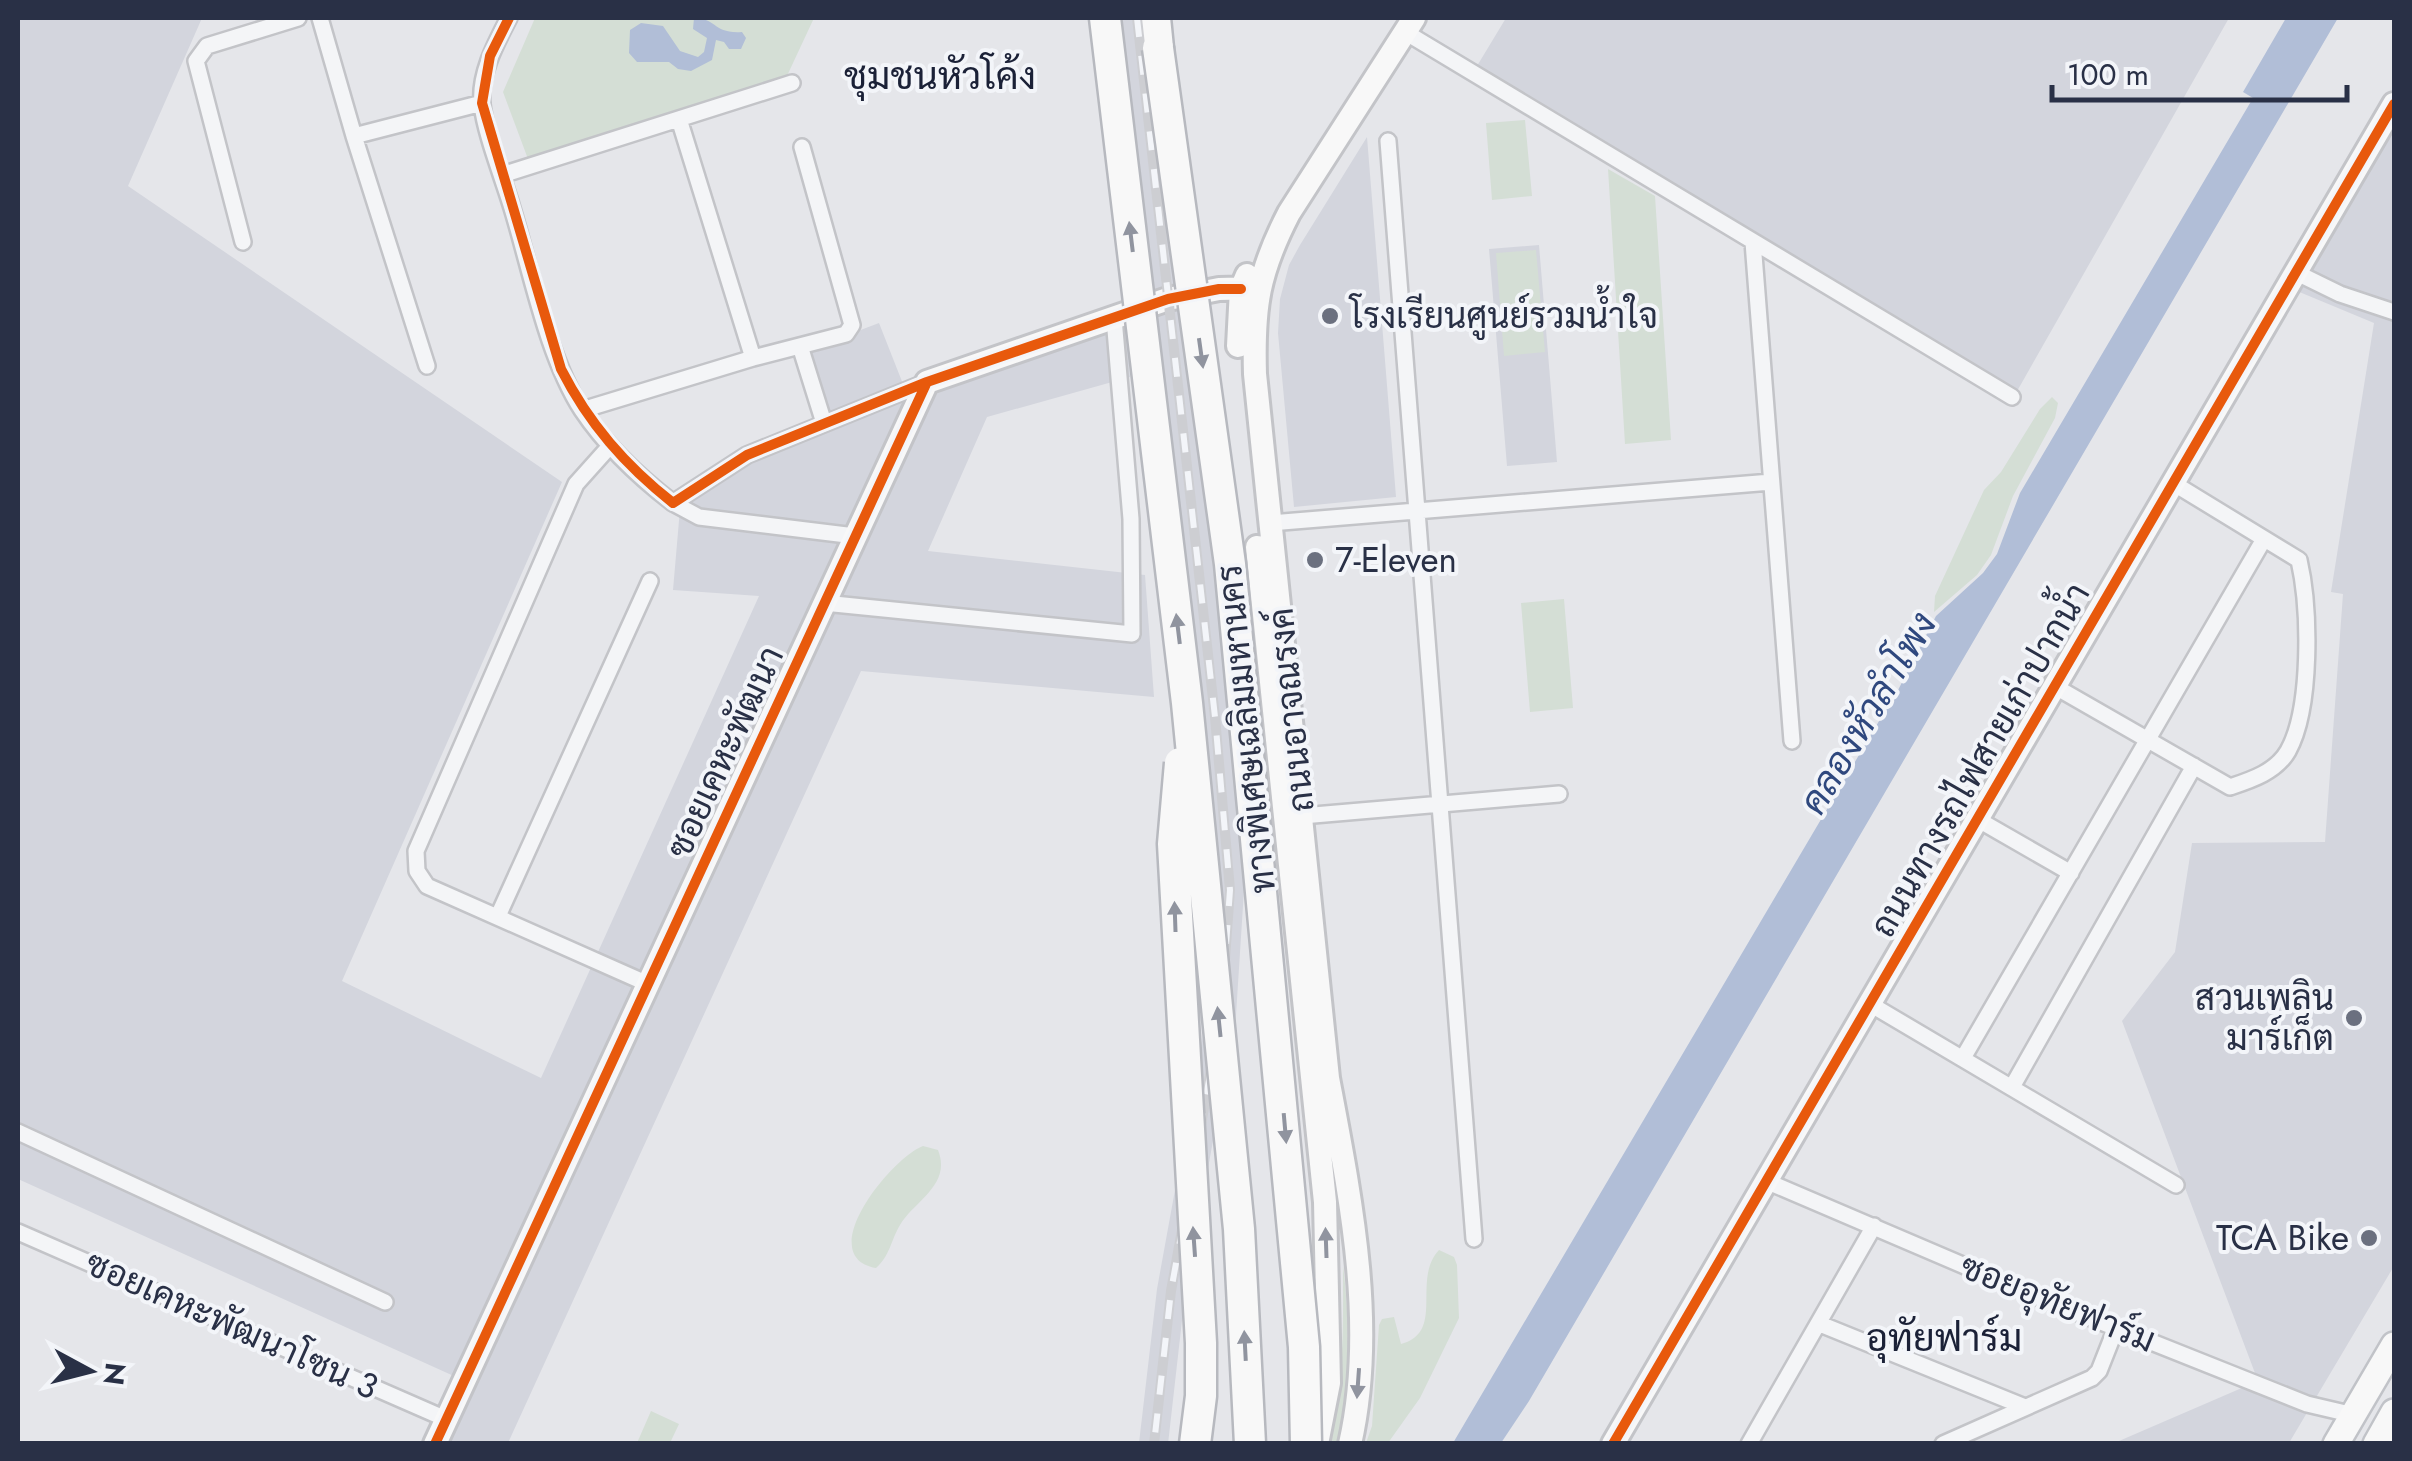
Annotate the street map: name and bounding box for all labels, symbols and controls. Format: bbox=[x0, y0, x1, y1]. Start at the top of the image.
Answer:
scale bar bbox=[2052, 40, 2347, 102]
district label: ชุมชนหัวโค้ง bbox=[844, 48, 1036, 103]
text: 100 m bbox=[2067, 53, 2149, 96]
one-way arrow bbox=[1123, 221, 1139, 253]
place label: โรงเรียนศูนย์รวมน้ำใจ bbox=[1348, 284, 1658, 341]
marker: โรงเรียนศูนย์รวมน้ำใจ bbox=[1319, 305, 1341, 327]
one-way arrow bbox=[1193, 338, 1209, 369]
place label: 7-Eleven bbox=[1335, 535, 1457, 585]
marker: 7-Eleven bbox=[1304, 549, 1326, 571]
street label: ทางพิเศษเฉลิมมหานคร bbox=[1204, 562, 1288, 896]
street label: ถนนทางรถไฟสายเก่าปากน้ำ bbox=[1852, 570, 2102, 946]
water label: คลองหัวลำโพง bbox=[1785, 601, 1950, 824]
street label: ถนนอาจณรงค์ bbox=[1255, 605, 1327, 815]
one-way arrow bbox=[1170, 613, 1186, 645]
street label: ซอยเคหะพัฒนา bbox=[654, 638, 796, 866]
one-way arrow bbox=[1167, 901, 1183, 933]
place label: สวนเพลิน มาร์เก็ต bbox=[2195, 973, 2334, 1063]
one-way arrow bbox=[1210, 1006, 1226, 1038]
marker: สวนเพลิน มาร์เก็ต bbox=[2343, 1007, 2365, 1029]
one-way arrow bbox=[1277, 1113, 1293, 1145]
place label: TCA Bike bbox=[2216, 1213, 2349, 1263]
one-way arrow bbox=[1186, 1225, 1202, 1257]
one-way arrow bbox=[1318, 1226, 1334, 1258]
marker: TCA Bike bbox=[2358, 1227, 2380, 1249]
street label: ซอยเคหะพัฒนาโซน 3 bbox=[78, 1238, 386, 1412]
street label: ซอยอุทัยฟาร์ม bbox=[1953, 1241, 2163, 1365]
district label: อุทัยฟาร์ม bbox=[1866, 1310, 2022, 1365]
north arrow bbox=[40, 1321, 140, 1421]
one-way arrow bbox=[1237, 1330, 1253, 1362]
text: N bbox=[93, 1360, 136, 1388]
one-way arrow bbox=[1350, 1368, 1366, 1400]

